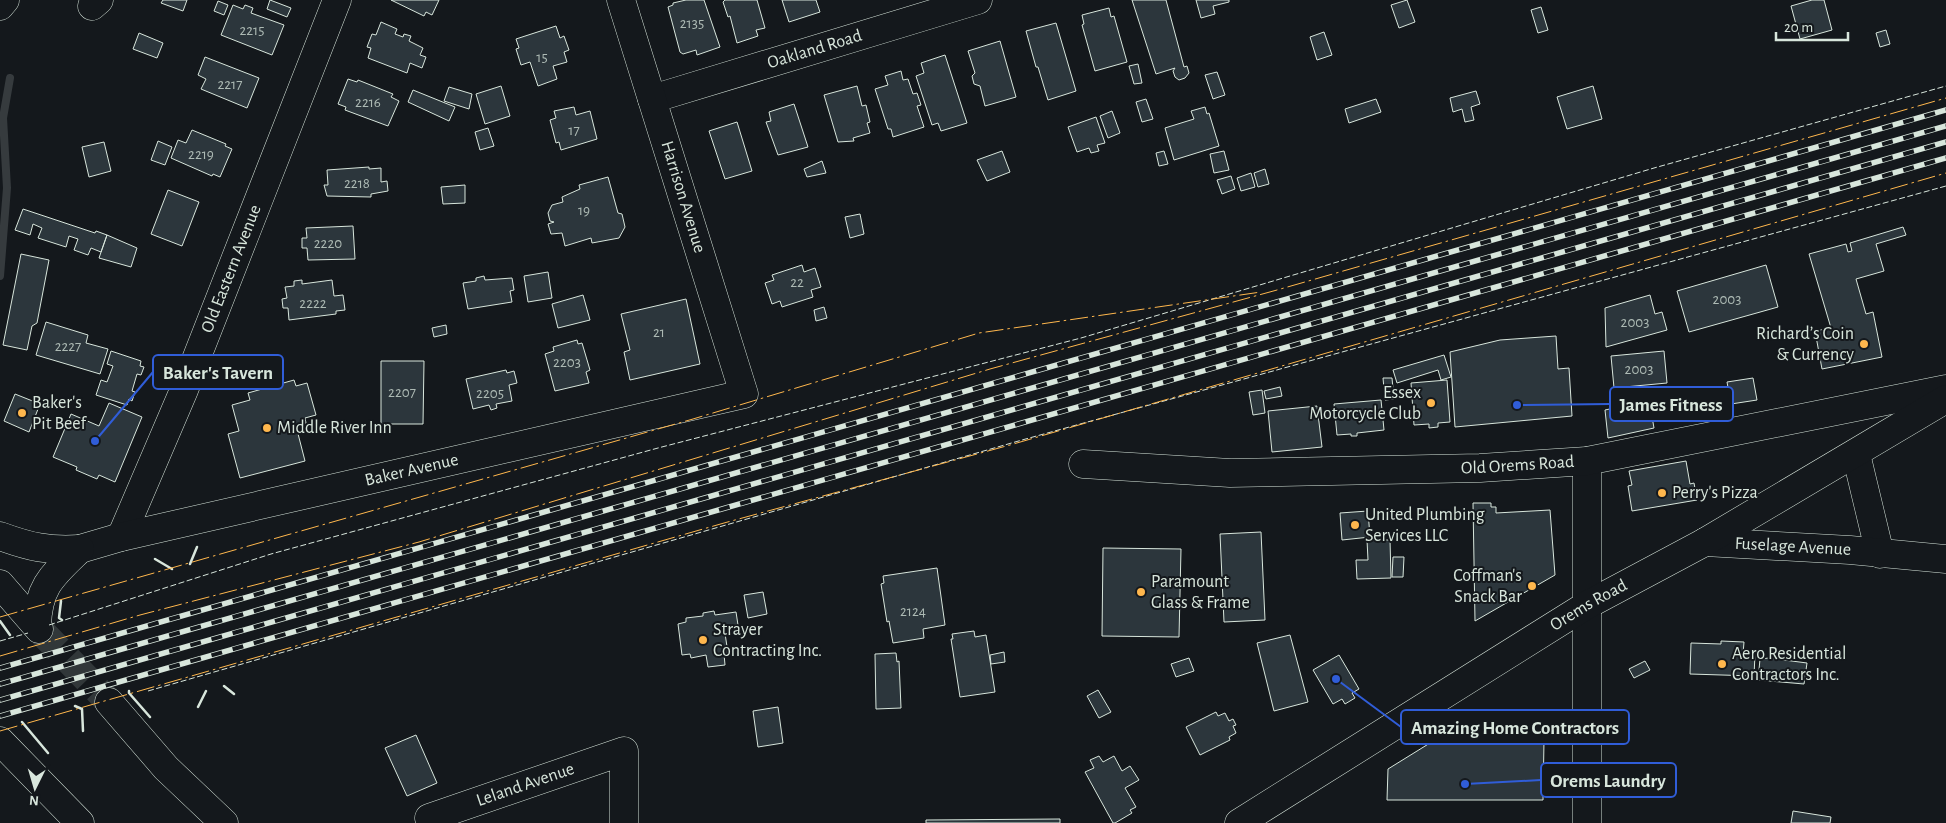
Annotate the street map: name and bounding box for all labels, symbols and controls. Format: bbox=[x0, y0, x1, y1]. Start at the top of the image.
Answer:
scale bar bbox=[1776, 10, 1848, 42]
house number: 2135 bbox=[680, 16, 704, 31]
text: 20 m bbox=[1784, 20, 1813, 35]
house number: 2215 bbox=[239, 23, 265, 38]
street label: Oakland Road bbox=[765, 27, 864, 72]
house number: 15 bbox=[536, 50, 548, 65]
house number: 2217 bbox=[217, 77, 243, 92]
house number: 2216 bbox=[355, 95, 381, 110]
house number: 17 bbox=[568, 123, 580, 138]
street label: Harrison Avenue bbox=[657, 139, 709, 255]
house number: 2219 bbox=[188, 147, 214, 162]
house number: 2218 bbox=[344, 176, 370, 191]
street label: Old Eastern Avenue bbox=[198, 202, 265, 335]
house number: 19 bbox=[578, 203, 590, 218]
house number: 2220 bbox=[314, 236, 342, 251]
house number: 22 bbox=[790, 275, 804, 290]
house number: 2003 bbox=[1713, 292, 1741, 307]
house number: 2222 bbox=[299, 296, 327, 311]
house number: 2003 bbox=[1621, 315, 1649, 330]
house number: 21 bbox=[653, 325, 665, 340]
place label: Richard’s Coin & Currency bbox=[1756, 325, 1854, 364]
marker: Richard’s Coin & Currency bbox=[1858, 338, 1870, 350]
house number: 2227 bbox=[55, 339, 81, 354]
callout: Baker's Tavern bbox=[153, 355, 283, 389]
house number: 2203 bbox=[553, 355, 581, 370]
house number: 2003 bbox=[1625, 362, 1653, 377]
text: Baker's Tavern bbox=[163, 364, 273, 383]
place label: Essex Motorcycle Club bbox=[1309, 384, 1421, 423]
house number: 2207 bbox=[388, 385, 416, 400]
house number: 2205 bbox=[476, 386, 504, 401]
callout: James Fitness bbox=[1610, 387, 1733, 421]
place label: Baker's Pit Beef bbox=[32, 394, 88, 433]
text: James Fitness bbox=[1619, 396, 1723, 415]
marker: Essex Motorcycle Club bbox=[1425, 397, 1437, 409]
marker: Baker's Pit Beef bbox=[16, 407, 28, 419]
place label: Middle River Inn bbox=[277, 419, 392, 437]
marker: Middle River Inn bbox=[261, 422, 273, 434]
street label: Baker Avenue bbox=[363, 451, 460, 490]
street label: Old Orems Road bbox=[1461, 453, 1575, 477]
place label: Perry's Pizza bbox=[1672, 484, 1758, 502]
marker: Perry's Pizza bbox=[1656, 487, 1668, 499]
place label: United Plumbing Services LLC bbox=[1365, 506, 1485, 545]
marker: United Plumbing Services LLC bbox=[1349, 519, 1361, 531]
street label: Fuselage Avenue bbox=[1734, 535, 1852, 559]
place label: Coffman's Snack Bar bbox=[1453, 567, 1522, 606]
place label: Paramount Glass & Frame bbox=[1151, 573, 1250, 612]
street label: Orems Road bbox=[1547, 576, 1630, 635]
marker: Coffman's Snack Bar bbox=[1526, 580, 1538, 592]
marker: Paramount Glass & Frame bbox=[1135, 586, 1147, 598]
house number: 2124 bbox=[900, 604, 926, 619]
place label: Strayer Contracting Inc. bbox=[713, 621, 822, 660]
marker: Strayer Contracting Inc. bbox=[697, 634, 709, 646]
place label: Aero Residential Contractors Inc. bbox=[1732, 645, 1846, 684]
marker: Aero Residential Contractors Inc. bbox=[1716, 658, 1728, 670]
callout: Amazing Home Contractors bbox=[1401, 710, 1629, 744]
text: Amazing Home Contractors bbox=[1411, 719, 1619, 738]
street label: Leland Avenue bbox=[474, 760, 577, 810]
north arrow bbox=[10, 763, 60, 813]
callout: Orems Laundry bbox=[1541, 763, 1676, 797]
text: Orems Laundry bbox=[1550, 772, 1666, 791]
text: N bbox=[28, 793, 39, 807]

